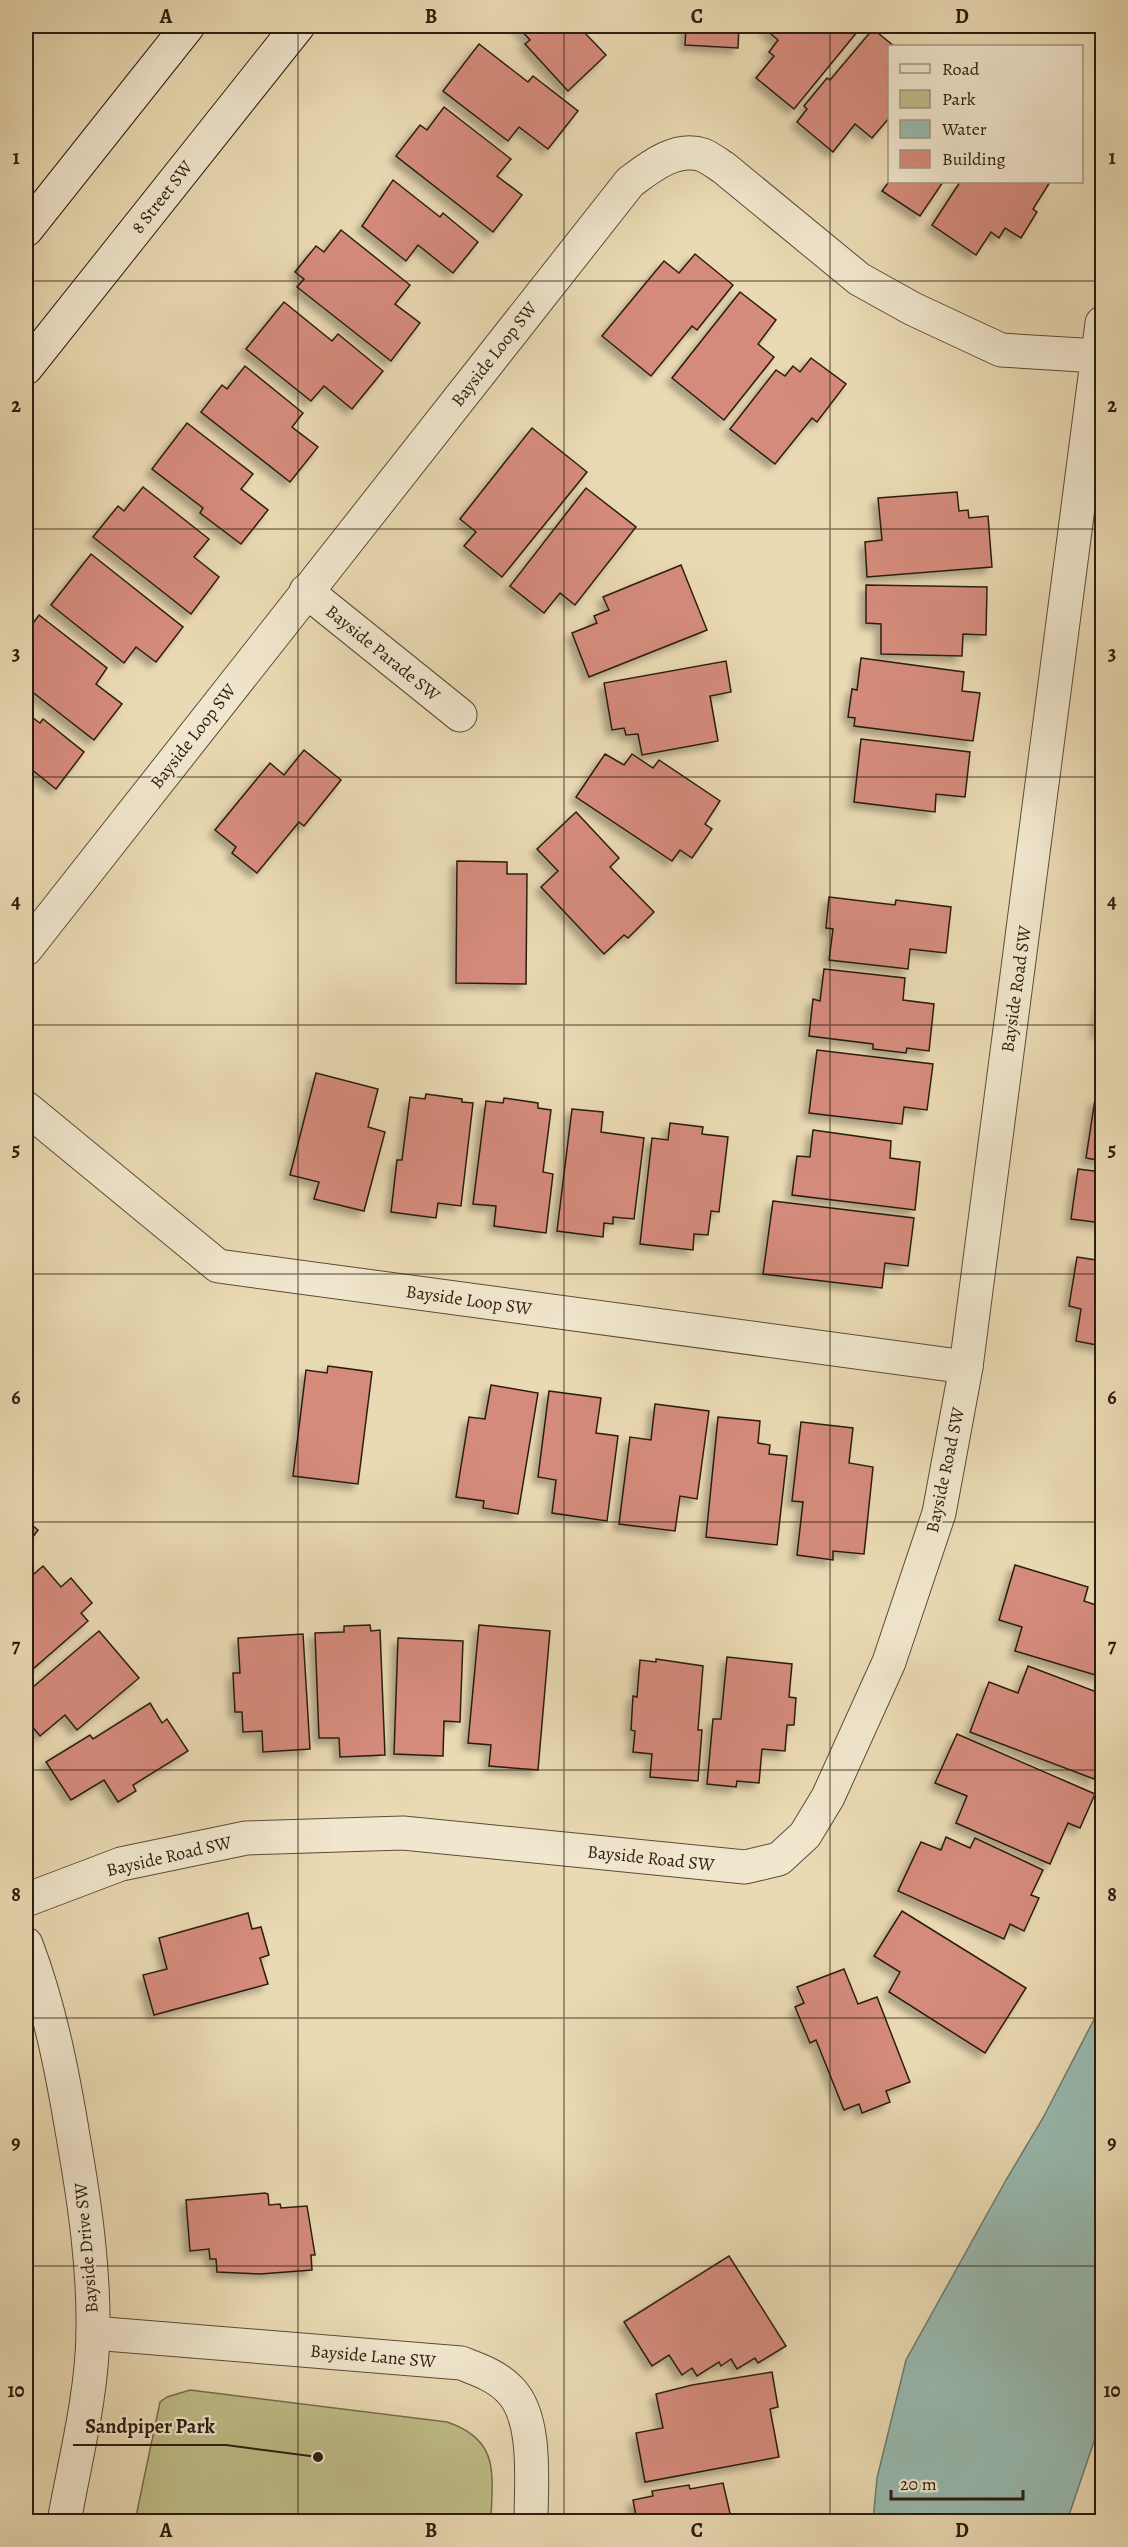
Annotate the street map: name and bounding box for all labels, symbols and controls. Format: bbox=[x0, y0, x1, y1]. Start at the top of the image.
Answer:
text: A bbox=[159, 3, 173, 30]
text: B bbox=[425, 3, 437, 30]
text: C bbox=[691, 3, 703, 30]
text: D bbox=[955, 3, 969, 30]
legend bbox=[888, 45, 1083, 183]
text: Road bbox=[942, 57, 980, 81]
text: Park bbox=[942, 87, 976, 111]
text: Water bbox=[941, 117, 987, 141]
text: 1 bbox=[12, 144, 20, 171]
text: 1 bbox=[1108, 144, 1116, 171]
text: Building bbox=[942, 147, 1006, 171]
street label: 8 Street SW bbox=[126, 155, 198, 238]
street label: Bayside Loop SW bbox=[445, 296, 543, 411]
text: 2 bbox=[11, 392, 21, 419]
text: 2 bbox=[1107, 392, 1117, 419]
street label: Bayside Parade SW bbox=[321, 599, 446, 707]
text: 3 bbox=[12, 640, 20, 667]
text: 3 bbox=[1108, 640, 1116, 667]
street label: Bayside Loop SW bbox=[144, 678, 242, 793]
text: 4 bbox=[11, 888, 21, 915]
text: 4 bbox=[1107, 888, 1117, 915]
street label: Bayside Road SW bbox=[995, 924, 1037, 1054]
text: 5 bbox=[12, 1136, 20, 1163]
text: 5 bbox=[1108, 1136, 1116, 1163]
street label: Bayside Loop SW bbox=[405, 1279, 534, 1321]
text: 6 bbox=[11, 1384, 21, 1411]
text: 6 bbox=[1107, 1384, 1117, 1411]
street label: Bayside Road SW bbox=[920, 1405, 970, 1535]
text: 7 bbox=[12, 1632, 21, 1659]
text: 7 bbox=[1108, 1632, 1117, 1659]
street label: Bayside Road SW bbox=[104, 1830, 234, 1882]
street label: Bayside Road SW bbox=[586, 1839, 716, 1877]
text: 8 bbox=[11, 1881, 21, 1908]
text: 8 bbox=[1107, 1881, 1117, 1908]
text: 9 bbox=[11, 2129, 21, 2156]
text: 9 bbox=[1107, 2129, 1117, 2156]
street label: Bayside Drive SW bbox=[68, 2182, 104, 2314]
street label: Bayside Lane SW bbox=[309, 2339, 437, 2373]
text: 10 bbox=[7, 2377, 25, 2404]
text: 10 bbox=[1103, 2377, 1121, 2404]
callout: Sandpiper Park bbox=[73, 2407, 226, 2445]
text: Sandpiper Park bbox=[85, 2413, 215, 2440]
scale bar bbox=[891, 2463, 1023, 2501]
text: 20 m bbox=[900, 2472, 937, 2496]
text: A bbox=[159, 2517, 173, 2544]
text: B bbox=[425, 2517, 437, 2544]
text: C bbox=[691, 2517, 703, 2544]
text: D bbox=[955, 2517, 969, 2544]

